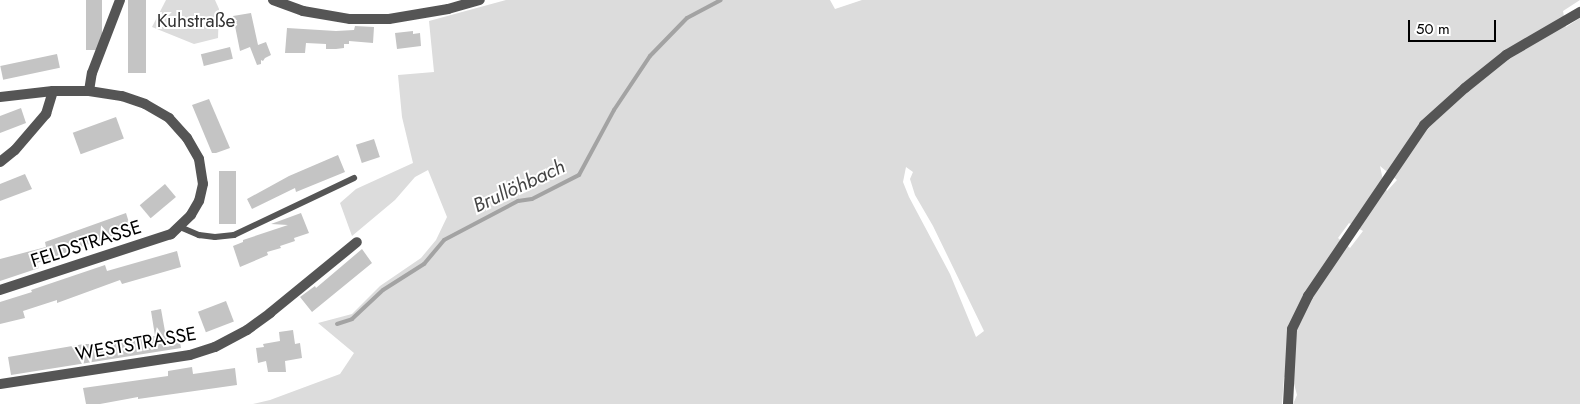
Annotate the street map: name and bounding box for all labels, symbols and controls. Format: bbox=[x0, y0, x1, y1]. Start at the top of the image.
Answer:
park label: Kuhstraße bbox=[157, 10, 235, 32]
scale bar bbox=[1410, 10, 1498, 42]
text: 50 m bbox=[1416, 18, 1450, 40]
water label: Brullöhbach bbox=[469, 154, 569, 218]
street label: FELDSTRASSE bbox=[28, 215, 144, 273]
street label: WESTSTRASSE bbox=[74, 322, 198, 366]

